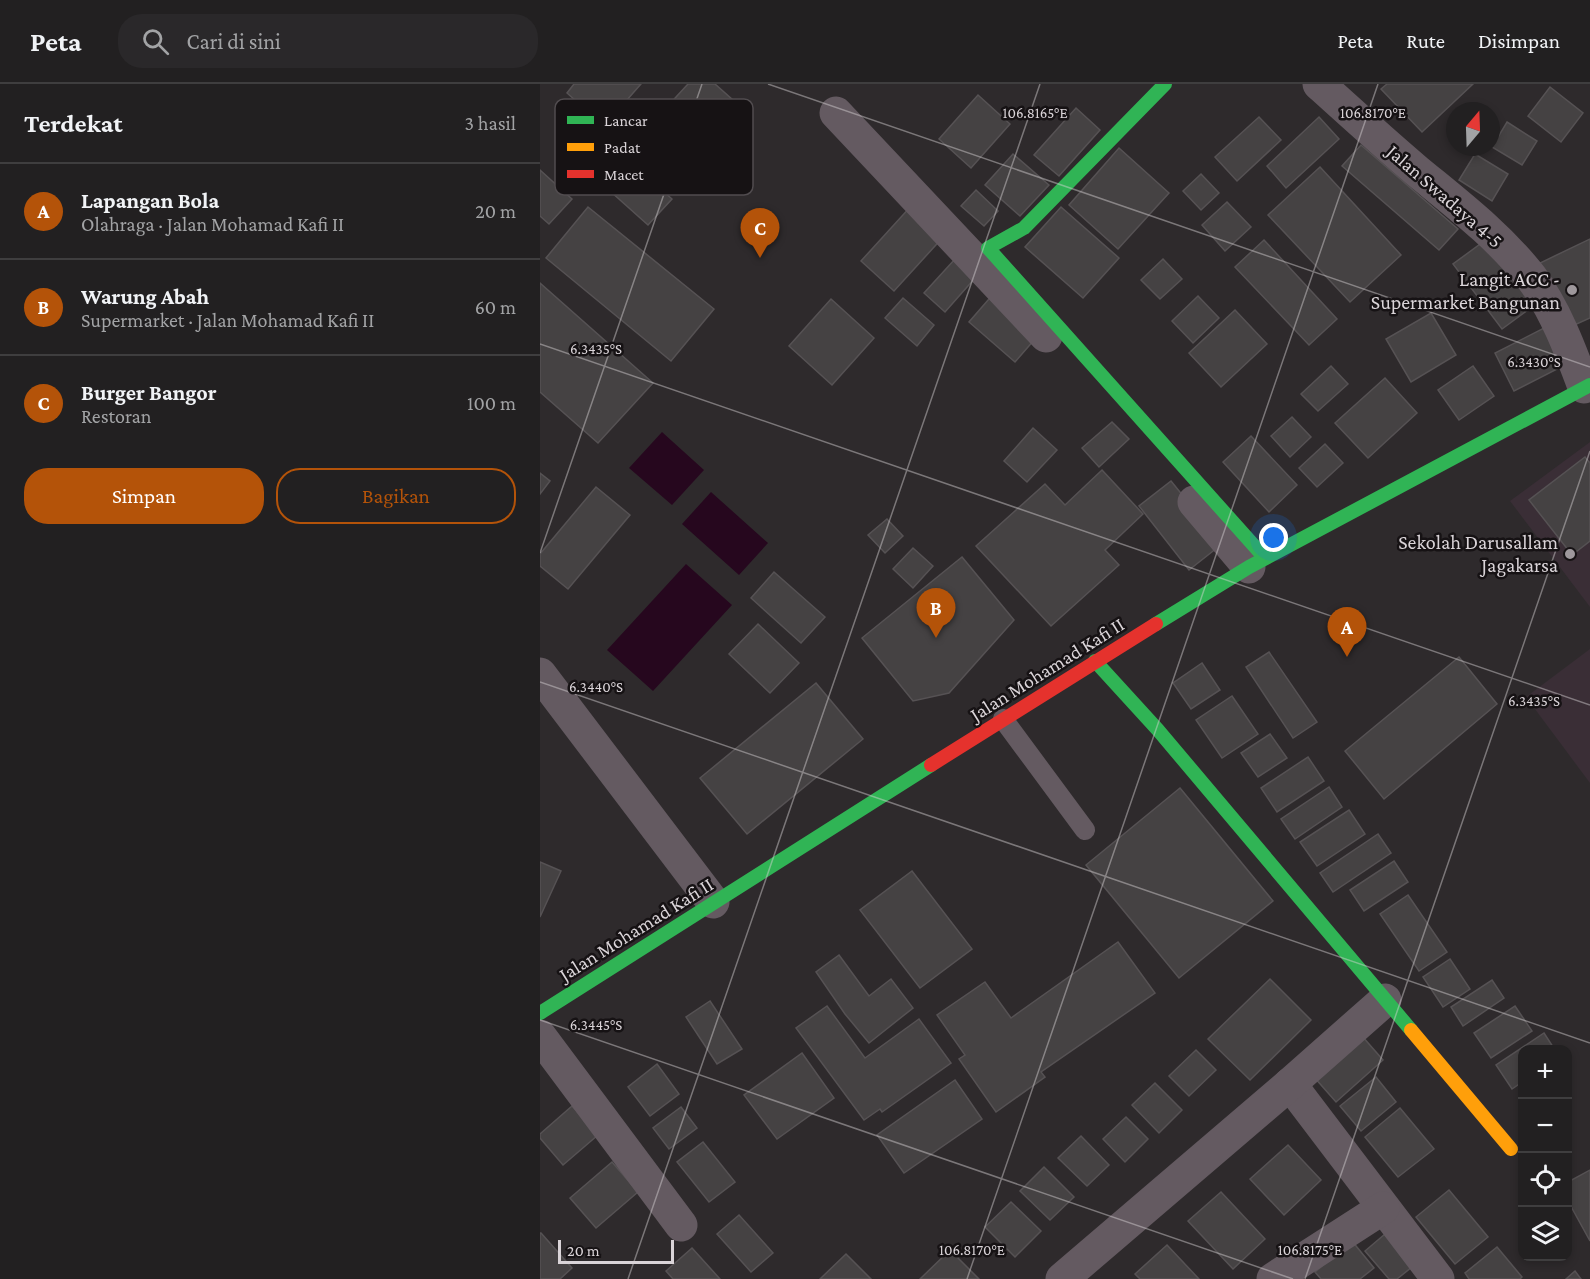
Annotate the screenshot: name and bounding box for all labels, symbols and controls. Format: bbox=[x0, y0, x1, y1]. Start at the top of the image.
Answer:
search box bbox=[118, 14, 538, 68]
icon: search bbox=[139, 25, 172, 58]
text: Peta bbox=[30, 26, 82, 57]
text: Cari di sini bbox=[187, 29, 281, 54]
text: Peta bbox=[1337, 29, 1373, 53]
text: Rute bbox=[1406, 29, 1445, 53]
text: Disimpan bbox=[1478, 29, 1560, 53]
legend bbox=[555, 99, 753, 195]
north arrow bbox=[1446, 102, 1500, 156]
text: 106.8165°E bbox=[1002, 105, 1068, 121]
text: 106.8170°E bbox=[1340, 105, 1406, 121]
text: Terdekat bbox=[24, 109, 123, 138]
text: 3 hasil bbox=[464, 112, 516, 134]
text: Lancar bbox=[604, 112, 648, 129]
text: Padat bbox=[604, 139, 641, 156]
street label: Jalan Swadaya 4-5 bbox=[1381, 139, 1507, 253]
text: Macet bbox=[604, 166, 644, 183]
text: Lapangan Bola bbox=[81, 188, 219, 213]
text: A bbox=[38, 200, 49, 222]
text: 20 m bbox=[475, 200, 516, 222]
pin: C bbox=[740, 208, 780, 258]
text: Olahraga · Jalan Mohamad Kafi II bbox=[81, 213, 344, 235]
place label: Langit ACC - Supermarket Bangunan bbox=[1371, 268, 1560, 314]
marker: Langit ACC - Supermarket Bangunan bbox=[1565, 283, 1579, 297]
text: Warung Abah bbox=[81, 284, 209, 309]
text: B bbox=[38, 296, 49, 318]
text: 60 m bbox=[475, 296, 516, 318]
text: Supermarket · Jalan Mohamad Kafi II bbox=[81, 309, 374, 331]
text: 6.3435°S bbox=[570, 341, 622, 357]
text: 6.3430°S bbox=[1507, 354, 1561, 370]
text: Burger Bangor bbox=[81, 380, 217, 405]
text: C bbox=[37, 392, 50, 414]
text: 100 m bbox=[467, 392, 516, 414]
text: Restoran bbox=[81, 405, 152, 427]
button: Simpan bbox=[24, 468, 264, 524]
button: Bagikan bbox=[276, 468, 516, 524]
your location bbox=[1259, 523, 1288, 552]
place label: Sekolah Darusallam Jagakarsa bbox=[1398, 531, 1558, 577]
marker: Sekolah Darusallam Jagakarsa bbox=[1563, 547, 1577, 561]
pin: B bbox=[916, 588, 956, 638]
pin: A bbox=[1328, 608, 1366, 657]
street label: Jalan Mohamad Kafi II bbox=[964, 613, 1129, 727]
text: 6.3440°S bbox=[569, 679, 623, 695]
text: 6.3435°S bbox=[1508, 693, 1560, 709]
street label: Jalan Mohamad Kafi II bbox=[553, 873, 718, 987]
text: 6.3445°S bbox=[570, 1017, 622, 1033]
map controls bbox=[1518, 1045, 1572, 1261]
button: + bbox=[1518, 1045, 1572, 1099]
button: − bbox=[1518, 1099, 1572, 1153]
button: locate bbox=[1518, 1153, 1572, 1207]
button: layers bbox=[1518, 1207, 1572, 1261]
scale bar bbox=[558, 1237, 674, 1264]
text: 20 m bbox=[567, 1242, 600, 1259]
text: 106.8170°E bbox=[939, 1242, 1005, 1258]
text: 106.8175°E bbox=[1278, 1242, 1342, 1258]

